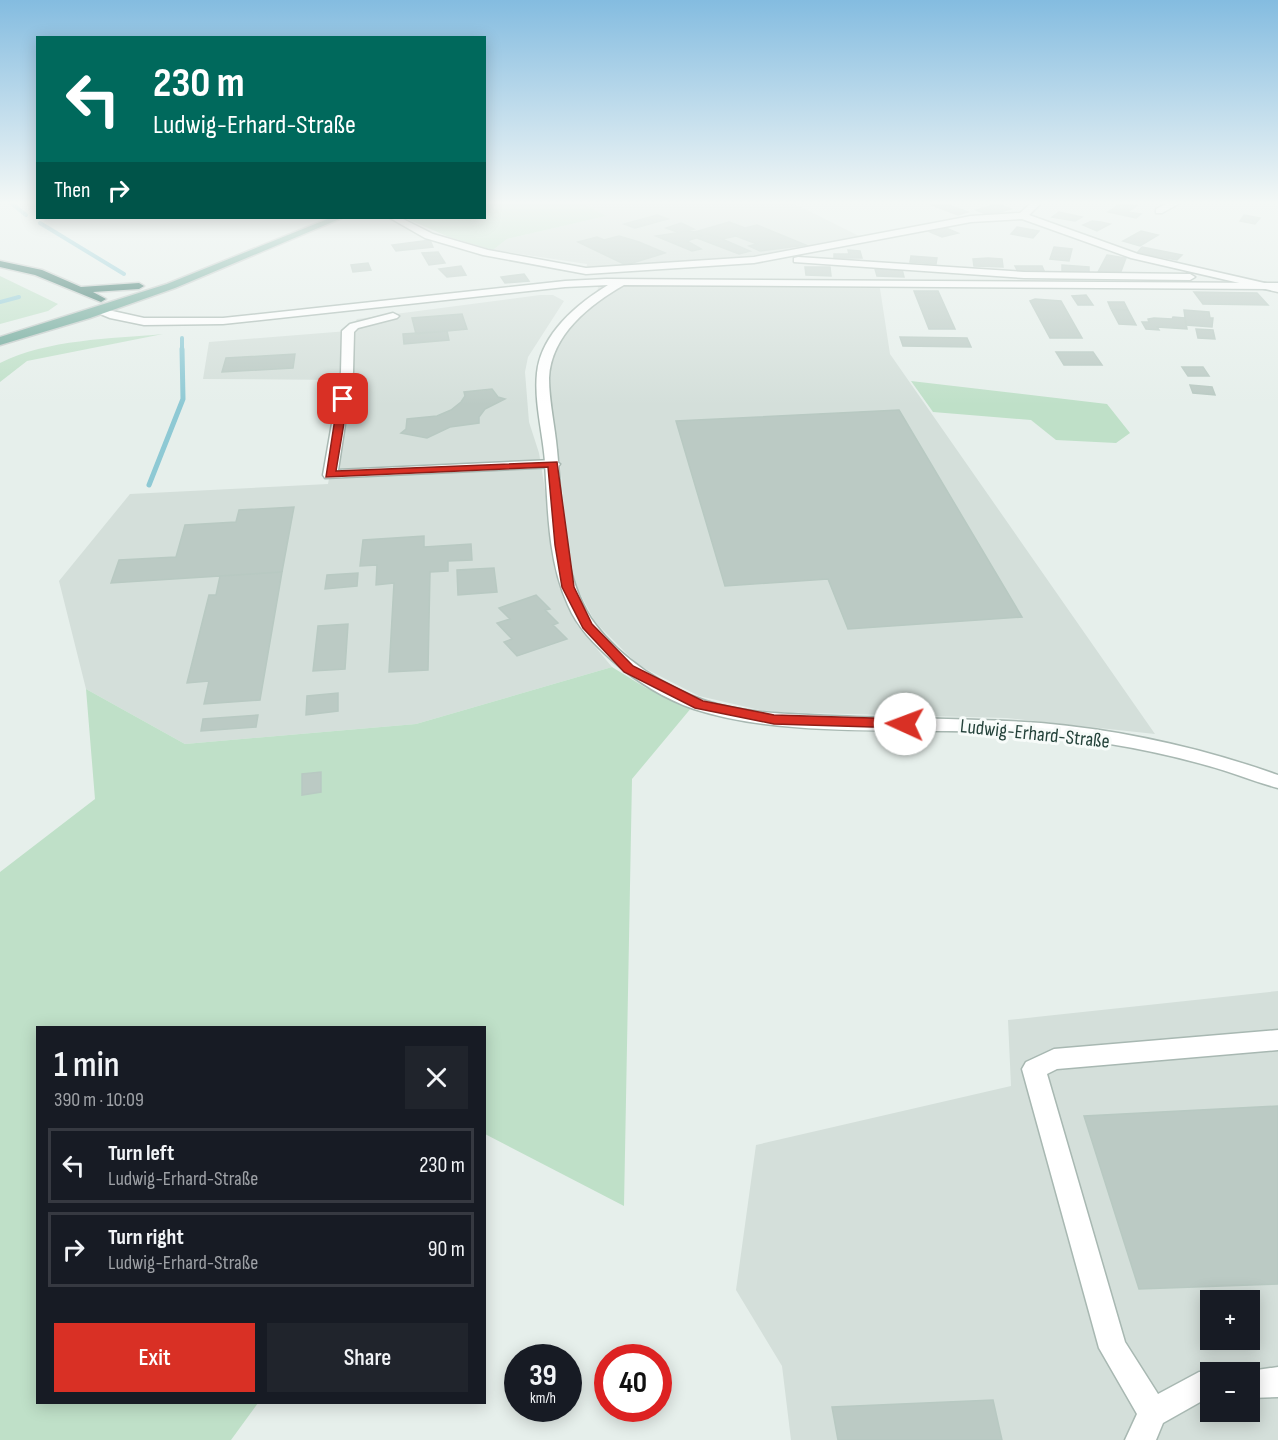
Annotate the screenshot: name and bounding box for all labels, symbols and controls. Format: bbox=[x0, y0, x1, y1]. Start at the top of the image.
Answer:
text: 230 m bbox=[153, 58, 245, 109]
icon: left bbox=[54, 60, 132, 138]
text: Ludwig-Erhard-Straße bbox=[153, 109, 356, 141]
icon: right bbox=[102, 174, 135, 207]
text: Then bbox=[54, 177, 90, 204]
pin bbox=[317, 373, 368, 424]
icon: arrive bbox=[326, 382, 359, 415]
position arrow bbox=[873, 692, 937, 756]
street label: Ludwig-Erhard-Straße bbox=[959, 714, 1111, 754]
text: 1 min bbox=[54, 1044, 119, 1087]
button: close bbox=[405, 1046, 468, 1109]
text: 390 m · 10:09 bbox=[54, 1088, 144, 1112]
text: Turn left bbox=[108, 1140, 174, 1167]
icon: left bbox=[57, 1149, 90, 1182]
text: 230 m bbox=[419, 1152, 465, 1179]
text: Ludwig-Erhard-Straße bbox=[108, 1167, 258, 1191]
text: Turn right bbox=[108, 1224, 184, 1251]
icon: right bbox=[57, 1233, 90, 1266]
text: 90 m bbox=[428, 1236, 465, 1263]
text: Ludwig-Erhard-Straße bbox=[108, 1251, 258, 1275]
map controls bbox=[1200, 1290, 1260, 1422]
button: + bbox=[1200, 1290, 1260, 1350]
button: Exit bbox=[54, 1323, 255, 1392]
button: Share bbox=[267, 1323, 468, 1392]
speed limit sign: 40 bbox=[594, 1344, 672, 1422]
text: 39 bbox=[529, 1358, 557, 1394]
button: − bbox=[1200, 1362, 1260, 1422]
text: km/h bbox=[530, 1389, 556, 1408]

